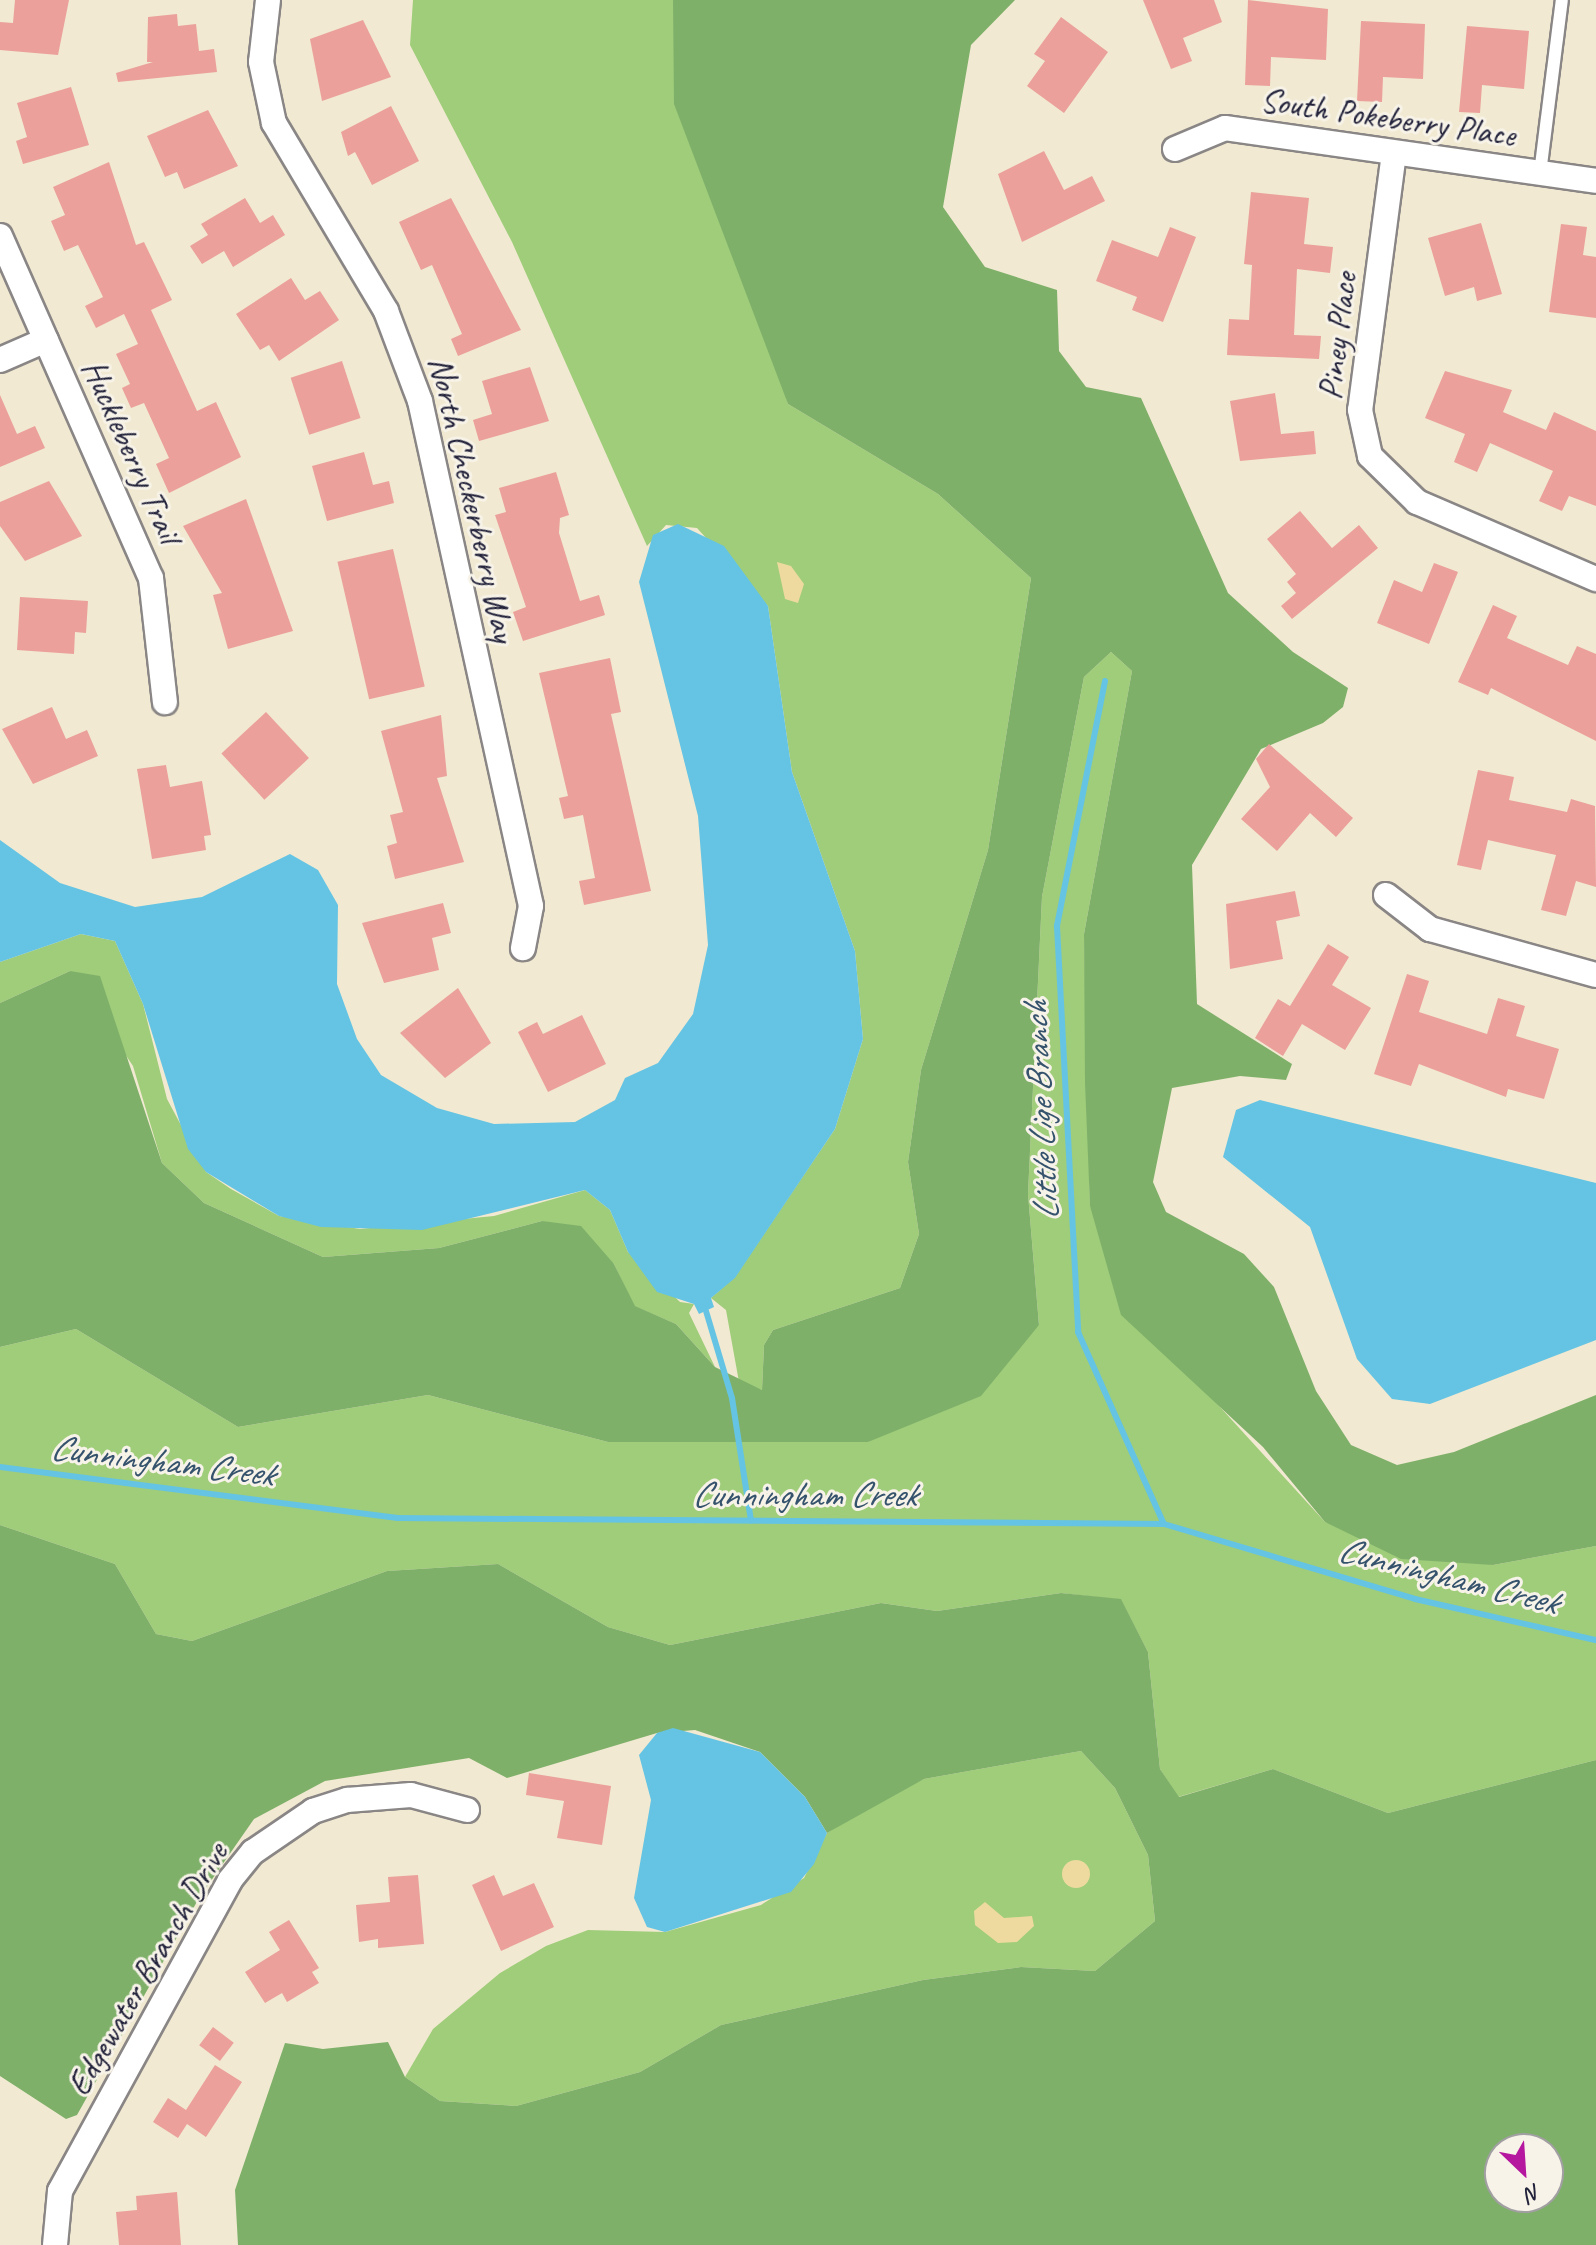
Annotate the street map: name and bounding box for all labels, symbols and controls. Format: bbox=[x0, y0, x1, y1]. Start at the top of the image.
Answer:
street label: South Pokeberry Place bbox=[1259, 79, 1517, 155]
street label: Piney Place bbox=[1309, 270, 1365, 402]
street label: North Checkerberry Way bbox=[420, 353, 526, 645]
street label: Huckleberry Trail bbox=[74, 354, 190, 548]
water label: Little Lige Branch bbox=[1014, 999, 1068, 1223]
water label: Cunningham Creek bbox=[48, 1426, 276, 1496]
water label: Cunningham Creek bbox=[692, 1473, 916, 1517]
water label: Cunningham Creek bbox=[1334, 1528, 1562, 1624]
street label: Edgewater Branch Drive bbox=[58, 1835, 236, 2103]
north arrow bbox=[1484, 2133, 1564, 2213]
text: N bbox=[1521, 2177, 1545, 2209]

